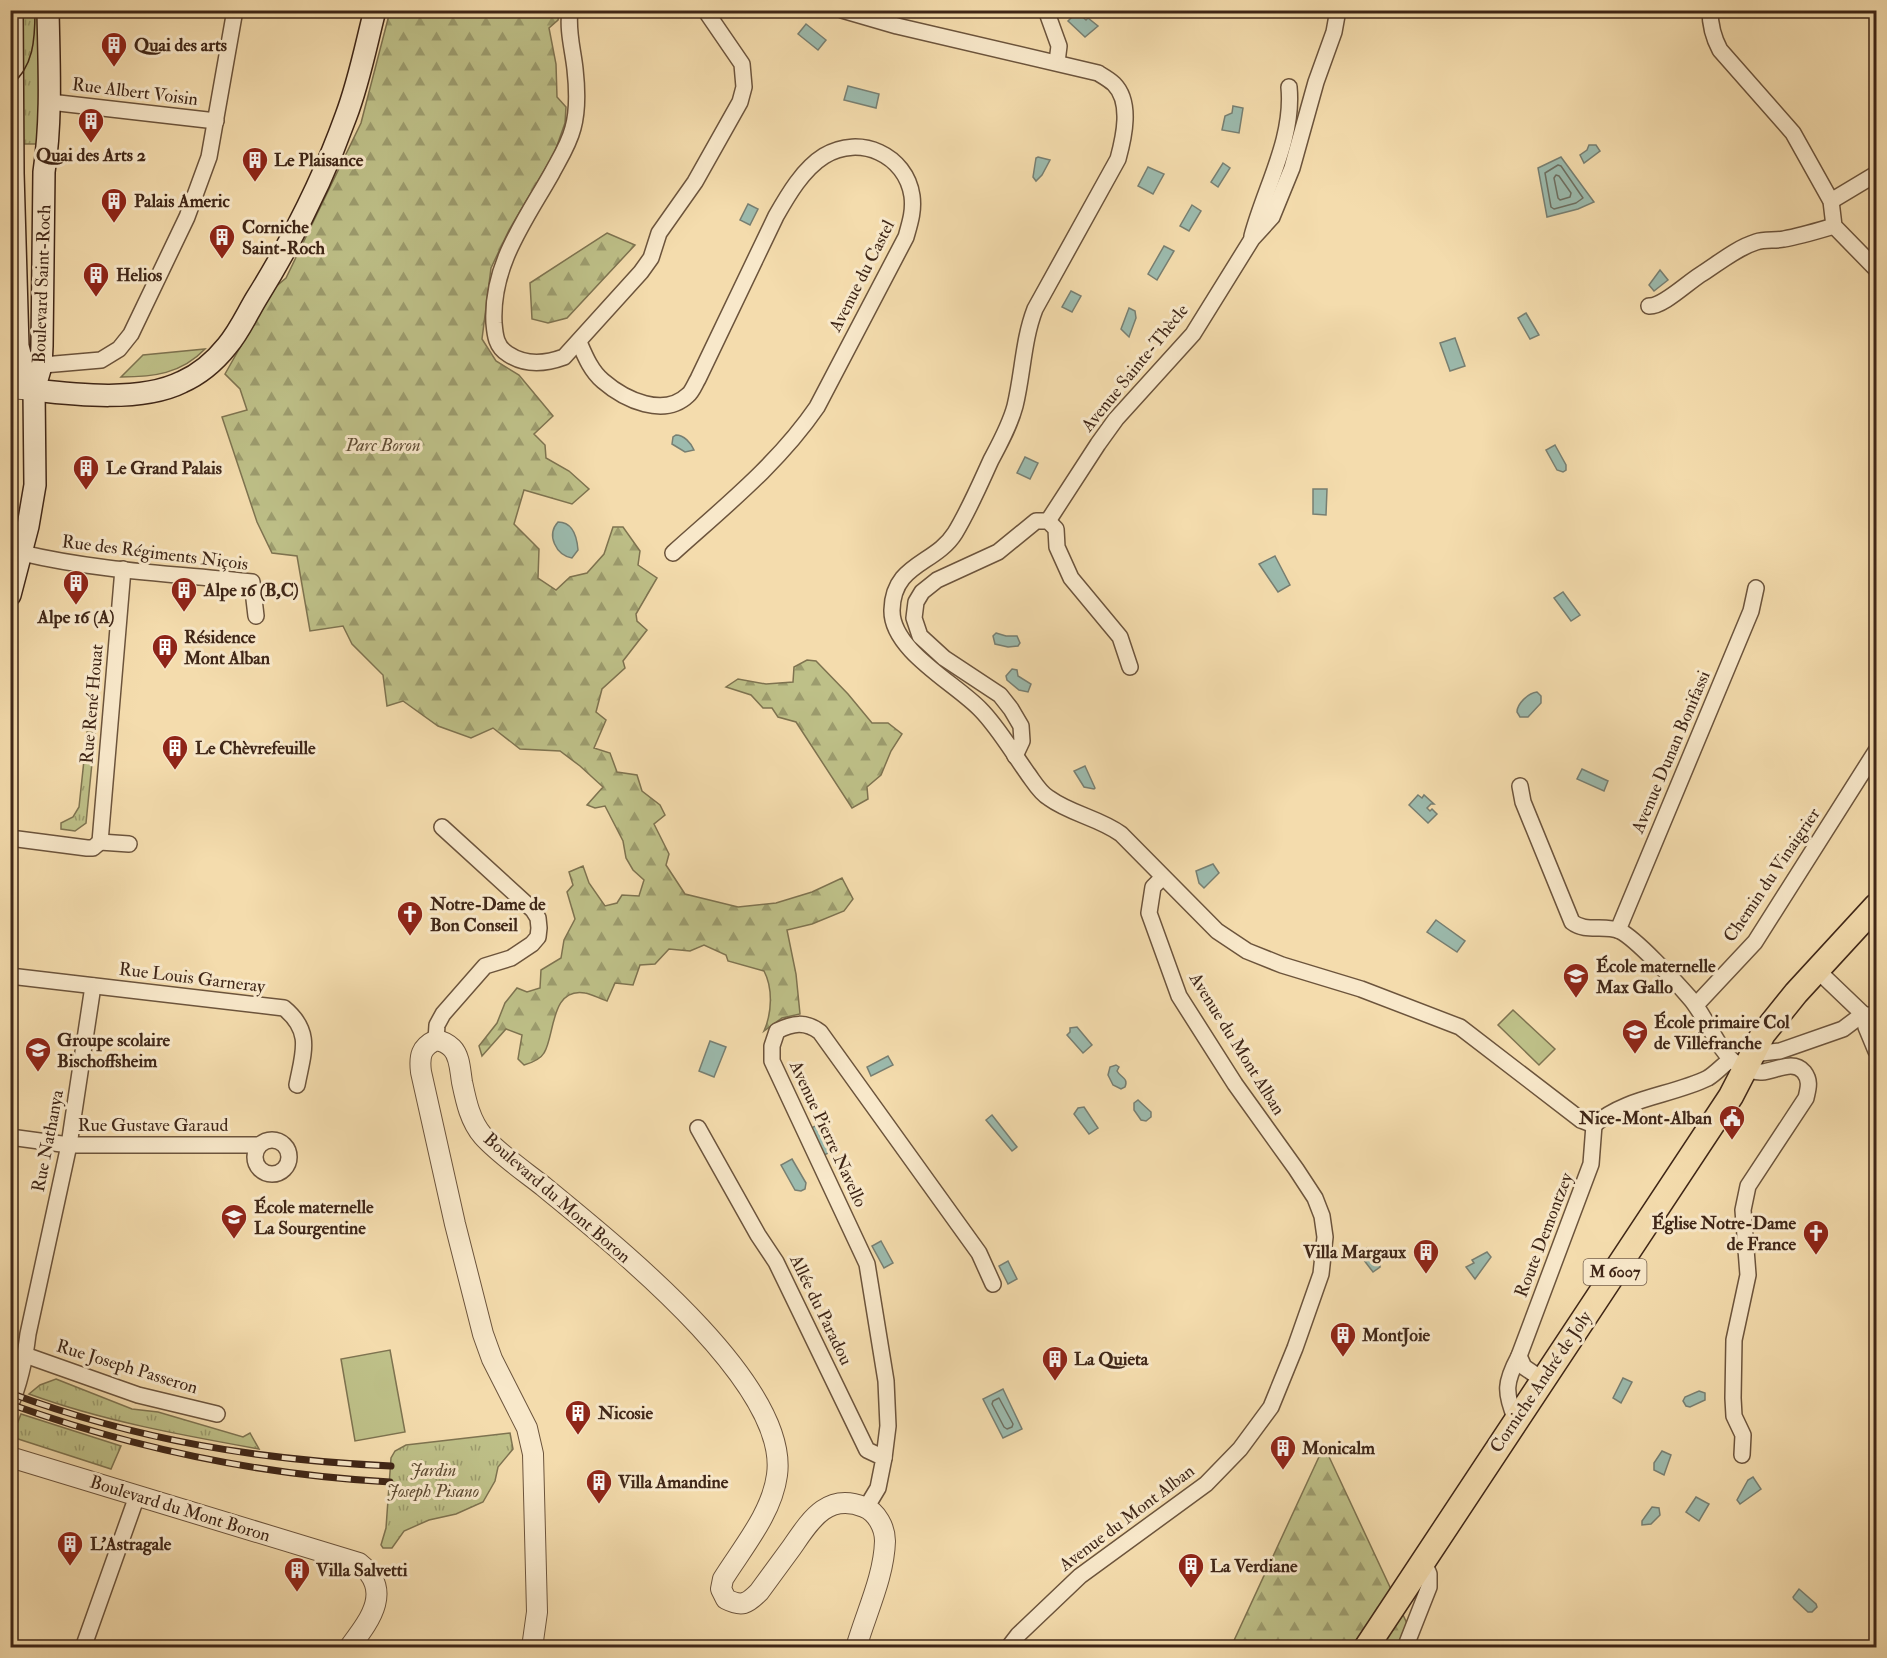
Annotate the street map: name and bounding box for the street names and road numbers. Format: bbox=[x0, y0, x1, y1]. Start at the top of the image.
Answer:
street label: Rue Albert Voisin bbox=[71, 73, 199, 111]
street label: Boulevard Saint-Roch bbox=[28, 204, 56, 364]
street label: Avenue du Castel bbox=[823, 216, 900, 337]
street label: Avenue Sainte-Thècle bbox=[1076, 299, 1194, 437]
street label: Rue des Régiments Niçois bbox=[61, 530, 249, 576]
street label: Rue René Houat bbox=[75, 643, 109, 765]
street label: Avenue Dunan Bonifassi bbox=[1626, 667, 1716, 838]
street label: Chemin du Vinaigrier bbox=[1718, 803, 1826, 947]
street label: Rue Louis Garneray bbox=[118, 958, 267, 999]
street label: Avenue du Mont Alban bbox=[1183, 968, 1290, 1120]
street label: Avenue Pierre Navello bbox=[784, 1056, 872, 1211]
street label: Rue Nathanya bbox=[27, 1087, 69, 1194]
street label: Rue Gustave Garaud bbox=[78, 1114, 228, 1137]
street label: Boulevard du Mont Boron bbox=[479, 1128, 635, 1268]
street label: Route Demontzey bbox=[1510, 1168, 1579, 1301]
street label: Allée du Paradou bbox=[784, 1250, 858, 1369]
road number: M 6007 bbox=[1584, 1259, 1646, 1285]
street label: Corniche André de Joly bbox=[1485, 1306, 1598, 1457]
street label: Rue Joseph Passeron bbox=[53, 1335, 201, 1399]
street label: Avenue du Mont Alban bbox=[1054, 1460, 1199, 1577]
street label: Boulevard du Mont Boron bbox=[87, 1471, 273, 1547]

